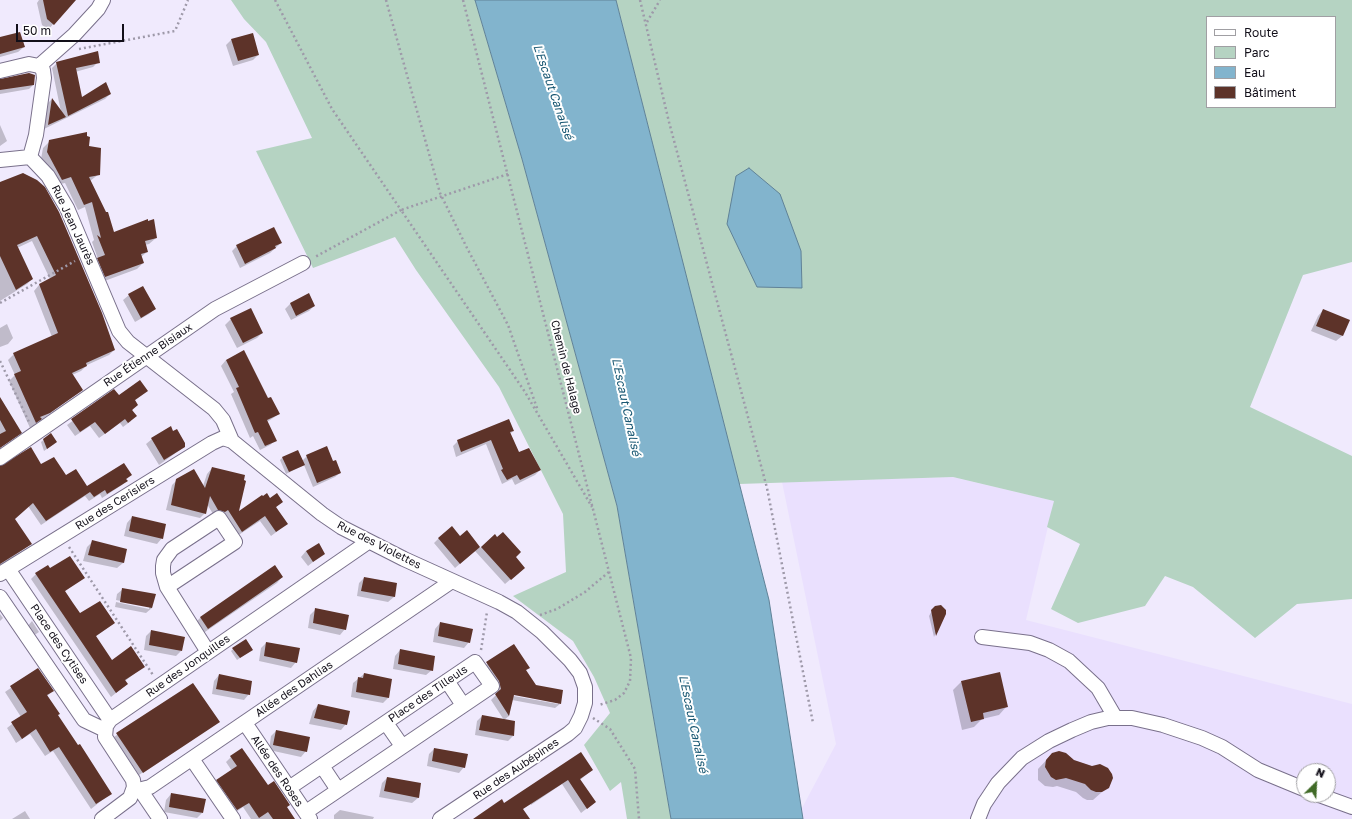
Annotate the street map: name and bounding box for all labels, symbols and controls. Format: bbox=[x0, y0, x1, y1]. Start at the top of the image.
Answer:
scale bar bbox=[18, 16, 126, 42]
legend bbox=[1206, 16, 1336, 108]
text: 50 m bbox=[23, 23, 51, 38]
text: Route bbox=[1244, 25, 1278, 40]
water label: L'Escaut Canalisé bbox=[530, 42, 576, 142]
text: Parc bbox=[1244, 45, 1270, 60]
text: Eau bbox=[1244, 65, 1265, 80]
text: Bâtiment bbox=[1244, 85, 1296, 100]
street label: Rue Jean Jaurès bbox=[49, 183, 97, 267]
street label: Chemin de Halage bbox=[548, 319, 584, 415]
street label: Rue Étienne Bisiaux bbox=[101, 320, 195, 390]
water label: L'Escaut Canalisé bbox=[609, 357, 643, 457]
street label: Rue des Cerisiers bbox=[73, 473, 157, 533]
street label: Rue des Violettes bbox=[335, 518, 423, 572]
street label: Place des Cytises bbox=[27, 602, 91, 686]
street label: Rue des Jonquilles bbox=[143, 632, 233, 700]
street label: Allée des Dahlias bbox=[253, 658, 335, 720]
street label: Place des Tilleuls bbox=[386, 663, 470, 725]
water label: L'Escaut Canalisé bbox=[676, 674, 710, 774]
street label: Allée des Roses bbox=[248, 733, 306, 809]
street label: Rue des Aubépines bbox=[471, 735, 561, 803]
north arrow bbox=[1296, 763, 1336, 803]
text: N bbox=[1314, 765, 1327, 780]

